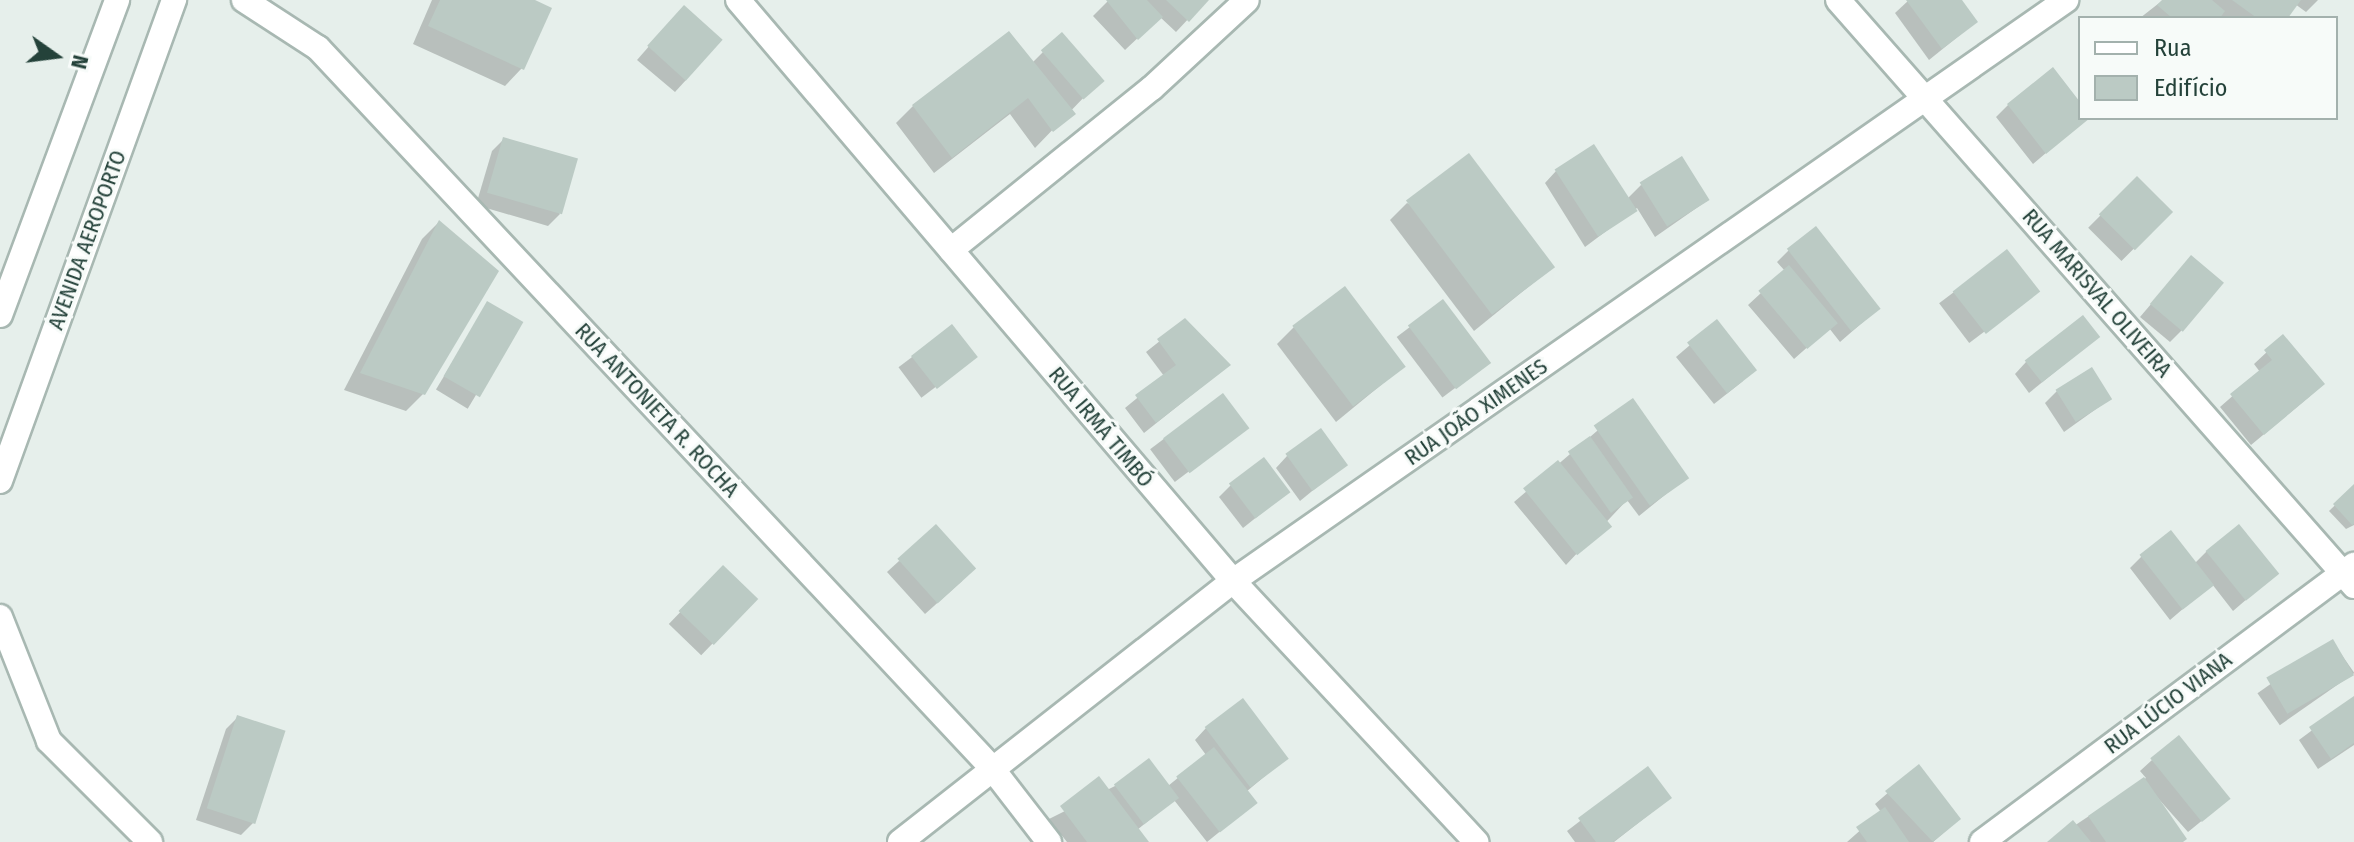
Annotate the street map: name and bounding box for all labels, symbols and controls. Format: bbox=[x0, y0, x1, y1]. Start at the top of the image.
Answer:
north arrow bbox=[16, 16, 96, 96]
legend bbox=[2078, 16, 2338, 120]
text: Rua bbox=[2154, 34, 2191, 62]
text: N bbox=[65, 52, 94, 72]
text: Edifício bbox=[2154, 74, 2227, 102]
street label: AVENIDA AEROPORTO bbox=[42, 147, 132, 333]
street label: RUA MARISVAL OLIVEIRA bbox=[2017, 203, 2177, 383]
street label: RUA ANTONIETA R. ROCHA bbox=[570, 318, 744, 502]
street label: RUA JOÃO XIMENES bbox=[1400, 353, 1552, 471]
street label: RUA IRMÃ TIMBÓ bbox=[1043, 361, 1159, 493]
street label: RUA LÚCIO VIANA bbox=[2099, 646, 2237, 760]

